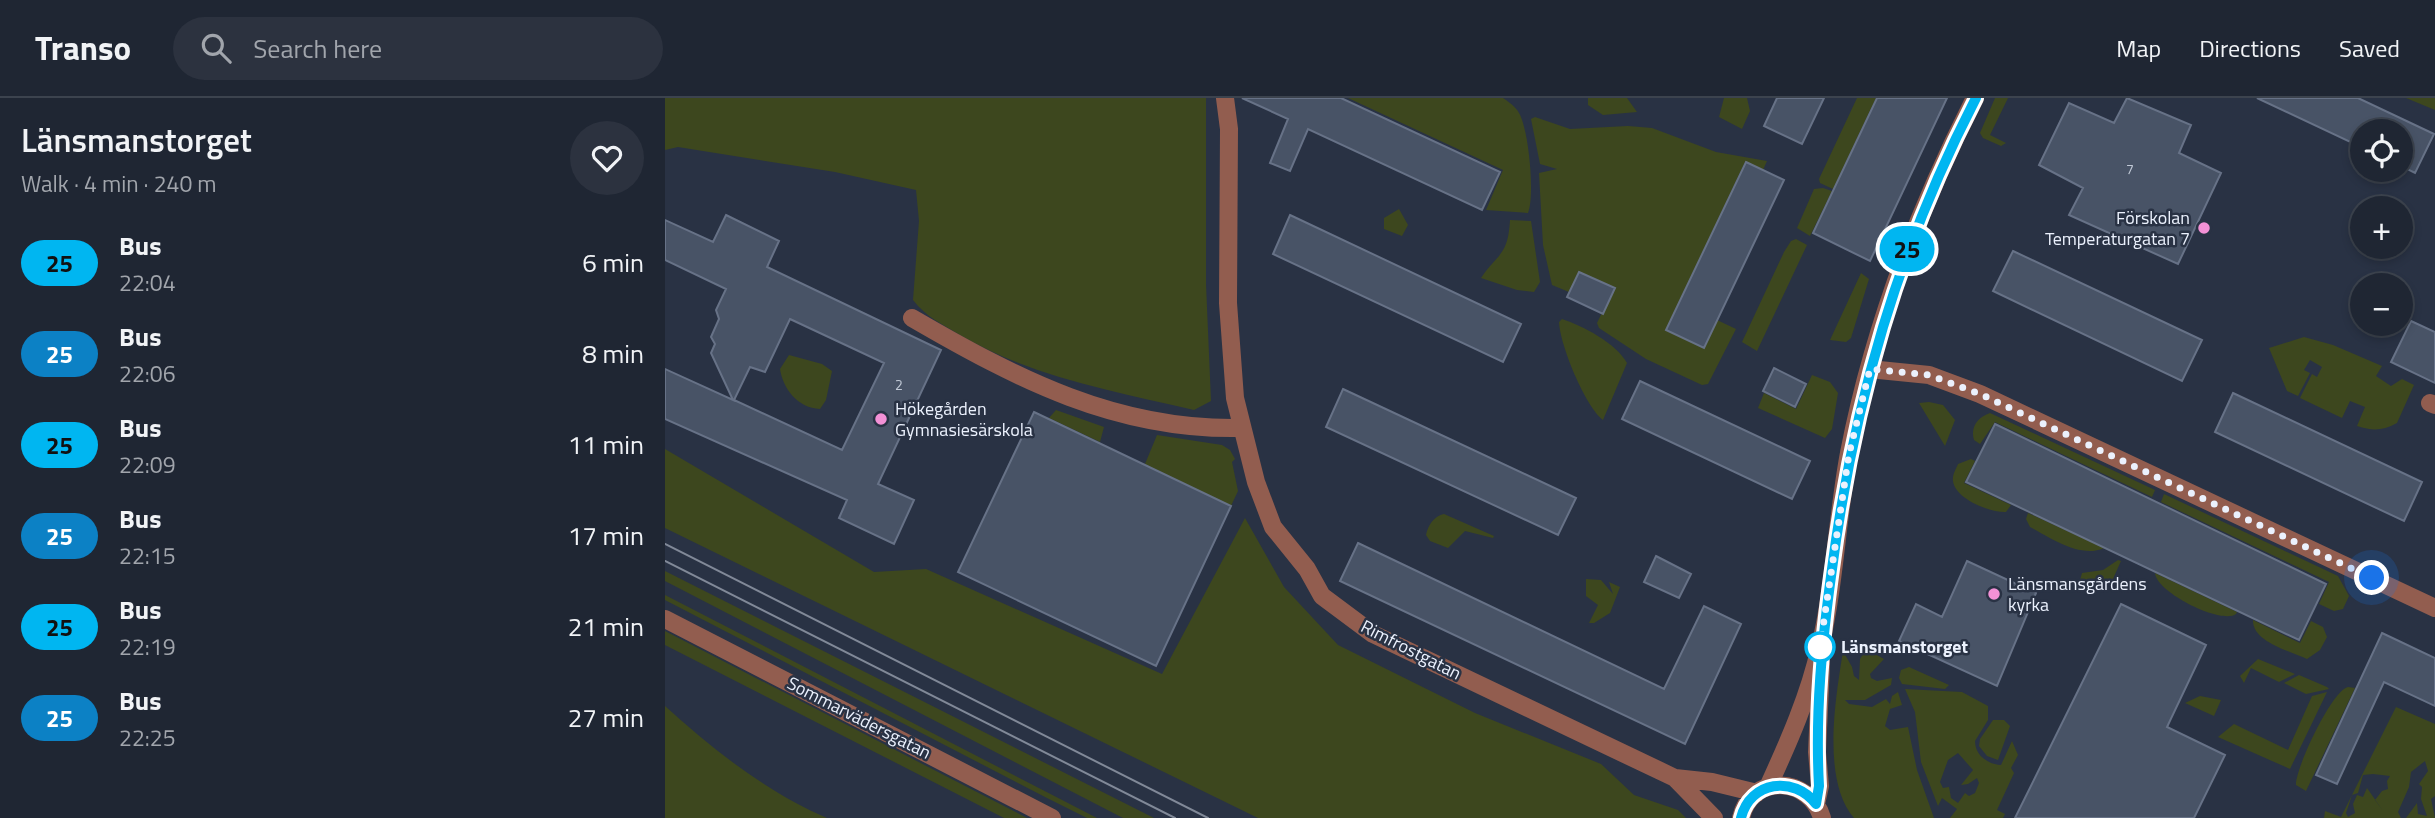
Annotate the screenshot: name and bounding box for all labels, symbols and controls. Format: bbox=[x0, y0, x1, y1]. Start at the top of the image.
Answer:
search box bbox=[173, 17, 663, 80]
text: Transo bbox=[35, 23, 131, 73]
icon: search bbox=[197, 29, 235, 67]
text: Search here bbox=[253, 29, 382, 68]
text: Map bbox=[2116, 30, 2161, 66]
text: Directions bbox=[2199, 30, 2301, 66]
text: Saved bbox=[2339, 30, 2400, 66]
text: Länsmanstorget bbox=[21, 115, 252, 165]
map controls bbox=[2350, 119, 2413, 336]
button: locate bbox=[2350, 119, 2413, 182]
button: heart bbox=[570, 121, 644, 195]
house number: 7 bbox=[2126, 158, 2134, 179]
text: Walk · 4 min · 240 m bbox=[21, 166, 217, 201]
button: + bbox=[2350, 196, 2413, 259]
place label: Förskolan Temperaturgatan 7 bbox=[2045, 204, 2190, 252]
marker: Förskolan Temperaturgatan 7 bbox=[2196, 220, 2212, 236]
text: Bus bbox=[119, 226, 161, 265]
line badge: 25 bbox=[1875, 226, 1939, 272]
text: 25 bbox=[1894, 231, 1920, 267]
text: 6 min bbox=[582, 243, 644, 282]
text: 25 bbox=[46, 245, 73, 281]
text: 22:04 bbox=[119, 265, 176, 300]
button: − bbox=[2350, 273, 2413, 336]
text: Bus bbox=[119, 317, 161, 356]
text: 8 min bbox=[582, 334, 644, 373]
text: 25 bbox=[46, 336, 73, 372]
text: 22:06 bbox=[119, 356, 176, 391]
house number: 2 bbox=[895, 374, 903, 395]
place label: Hökegården Gymnasiesärskola bbox=[895, 395, 1033, 443]
text: Bus bbox=[119, 408, 161, 447]
marker: Hökegården Gymnasiesärskola bbox=[873, 411, 889, 427]
text: 11 min bbox=[568, 425, 644, 464]
text: 25 bbox=[46, 427, 73, 463]
text: 22:09 bbox=[119, 447, 176, 482]
text: Bus bbox=[119, 499, 161, 538]
text: 17 min bbox=[568, 516, 644, 555]
text: 25 bbox=[46, 518, 73, 554]
text: 22:15 bbox=[119, 538, 176, 573]
your location bbox=[2354, 560, 2389, 595]
place label: Länsmansgårdens kyrka bbox=[2008, 570, 2147, 618]
marker: Länsmansgårdens kyrka bbox=[1986, 586, 2002, 602]
text: Bus bbox=[119, 590, 161, 629]
text: 21 min bbox=[568, 607, 644, 646]
text: 25 bbox=[46, 609, 73, 645]
street label: Rimfrostgatan bbox=[1356, 613, 1466, 686]
text: 22:19 bbox=[119, 629, 176, 664]
marker: Länsmanstorget bbox=[1805, 632, 1835, 662]
place label: Länsmanstorget bbox=[1841, 633, 1969, 660]
street label: Sommarvädersgatan bbox=[782, 670, 936, 766]
text: Bus bbox=[119, 681, 161, 720]
text: 27 min bbox=[568, 698, 644, 737]
text: 25 bbox=[46, 700, 73, 736]
text: 22:25 bbox=[119, 720, 176, 755]

